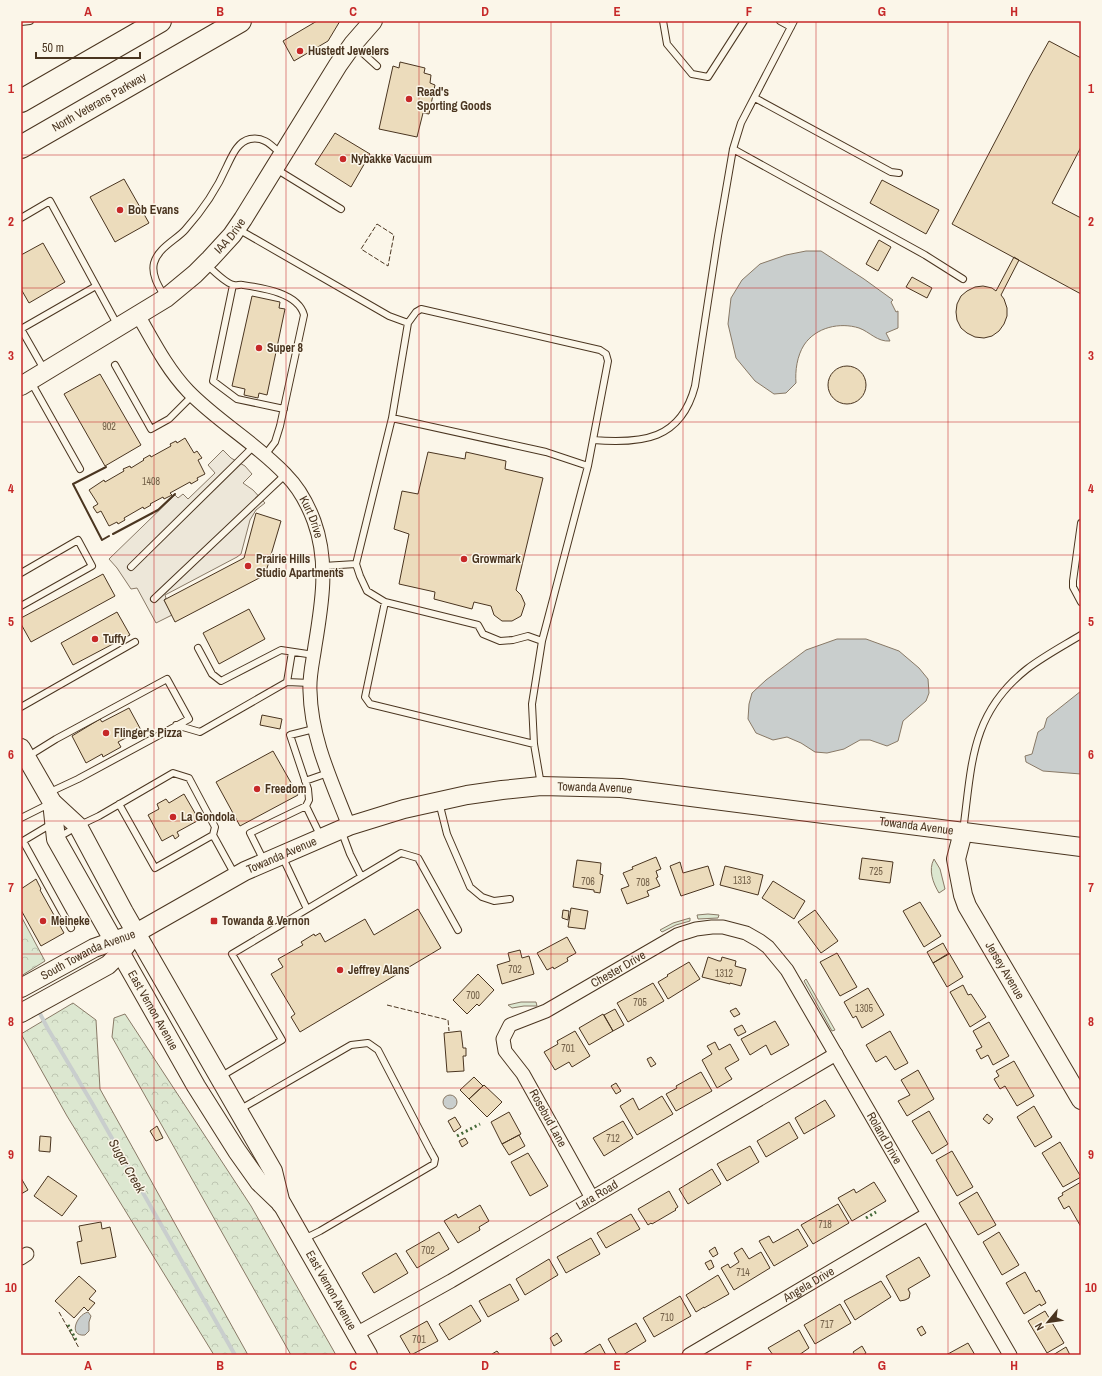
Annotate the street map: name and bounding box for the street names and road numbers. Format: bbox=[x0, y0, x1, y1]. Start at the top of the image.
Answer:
street label: North Veterans Parkway bbox=[49, 69, 149, 136]
street label: IAA Drive bbox=[211, 215, 249, 257]
street label: Kurt Drive bbox=[296, 493, 327, 540]
street label: Towanda Avenue bbox=[557, 778, 633, 797]
street label: Towanda Avenue bbox=[878, 813, 955, 839]
street label: Towanda Avenue bbox=[244, 833, 319, 877]
street label: South Towanda Avenue bbox=[38, 926, 138, 984]
street label: Jersey Avenue bbox=[982, 939, 1028, 1002]
street label: Chester Drive bbox=[588, 947, 648, 991]
street label: East Vernon Avenue bbox=[124, 967, 182, 1053]
street label: Rosebud Lane bbox=[525, 1086, 571, 1150]
street label: Roland Drive bbox=[863, 1109, 906, 1167]
street label: Lara Road bbox=[573, 1176, 621, 1214]
street label: East Vernon Avenue bbox=[302, 1247, 360, 1333]
street label: Angela Drive bbox=[779, 1263, 837, 1306]

